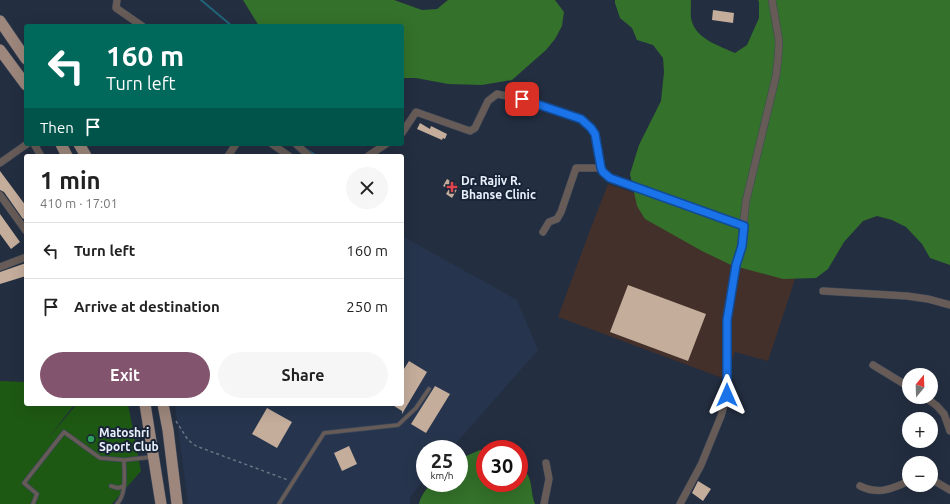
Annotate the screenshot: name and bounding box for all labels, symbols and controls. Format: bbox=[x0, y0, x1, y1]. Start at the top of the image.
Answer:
icon: left bbox=[40, 40, 92, 92]
text: 160 m bbox=[106, 40, 184, 71]
text: Turn left bbox=[106, 73, 176, 93]
pin bbox=[505, 82, 539, 116]
icon: arrive bbox=[511, 88, 533, 110]
icon: arrive bbox=[82, 116, 104, 138]
text: Then bbox=[40, 119, 74, 136]
text: 1 min bbox=[40, 167, 101, 194]
button: close bbox=[346, 167, 388, 209]
place label: Dr. Rajiv R. Bhanse Clinic bbox=[461, 174, 536, 201]
marker: Dr. Rajiv R. Bhanse Clinic bbox=[446, 181, 458, 193]
text: 410 m · 17:01 bbox=[40, 196, 118, 210]
icon: left bbox=[40, 240, 62, 262]
text: Turn left bbox=[74, 242, 135, 259]
text: 160 m bbox=[346, 242, 388, 259]
icon: arrive bbox=[40, 296, 62, 318]
text: Arrive at destination bbox=[74, 298, 220, 315]
text: 250 m bbox=[346, 298, 388, 315]
button: Exit bbox=[40, 352, 210, 398]
button: Share bbox=[218, 352, 388, 398]
north arrow bbox=[902, 368, 938, 404]
map controls bbox=[902, 368, 938, 492]
position arrow bbox=[706, 374, 748, 416]
button: + bbox=[902, 412, 938, 448]
place label: Matoshri Sport Club bbox=[99, 426, 159, 453]
marker: Matoshri Sport Club bbox=[86, 434, 96, 444]
speed limit sign: 30 bbox=[476, 440, 528, 492]
text: 25 bbox=[431, 449, 453, 472]
button: − bbox=[902, 456, 938, 492]
text: km/h bbox=[430, 470, 454, 481]

